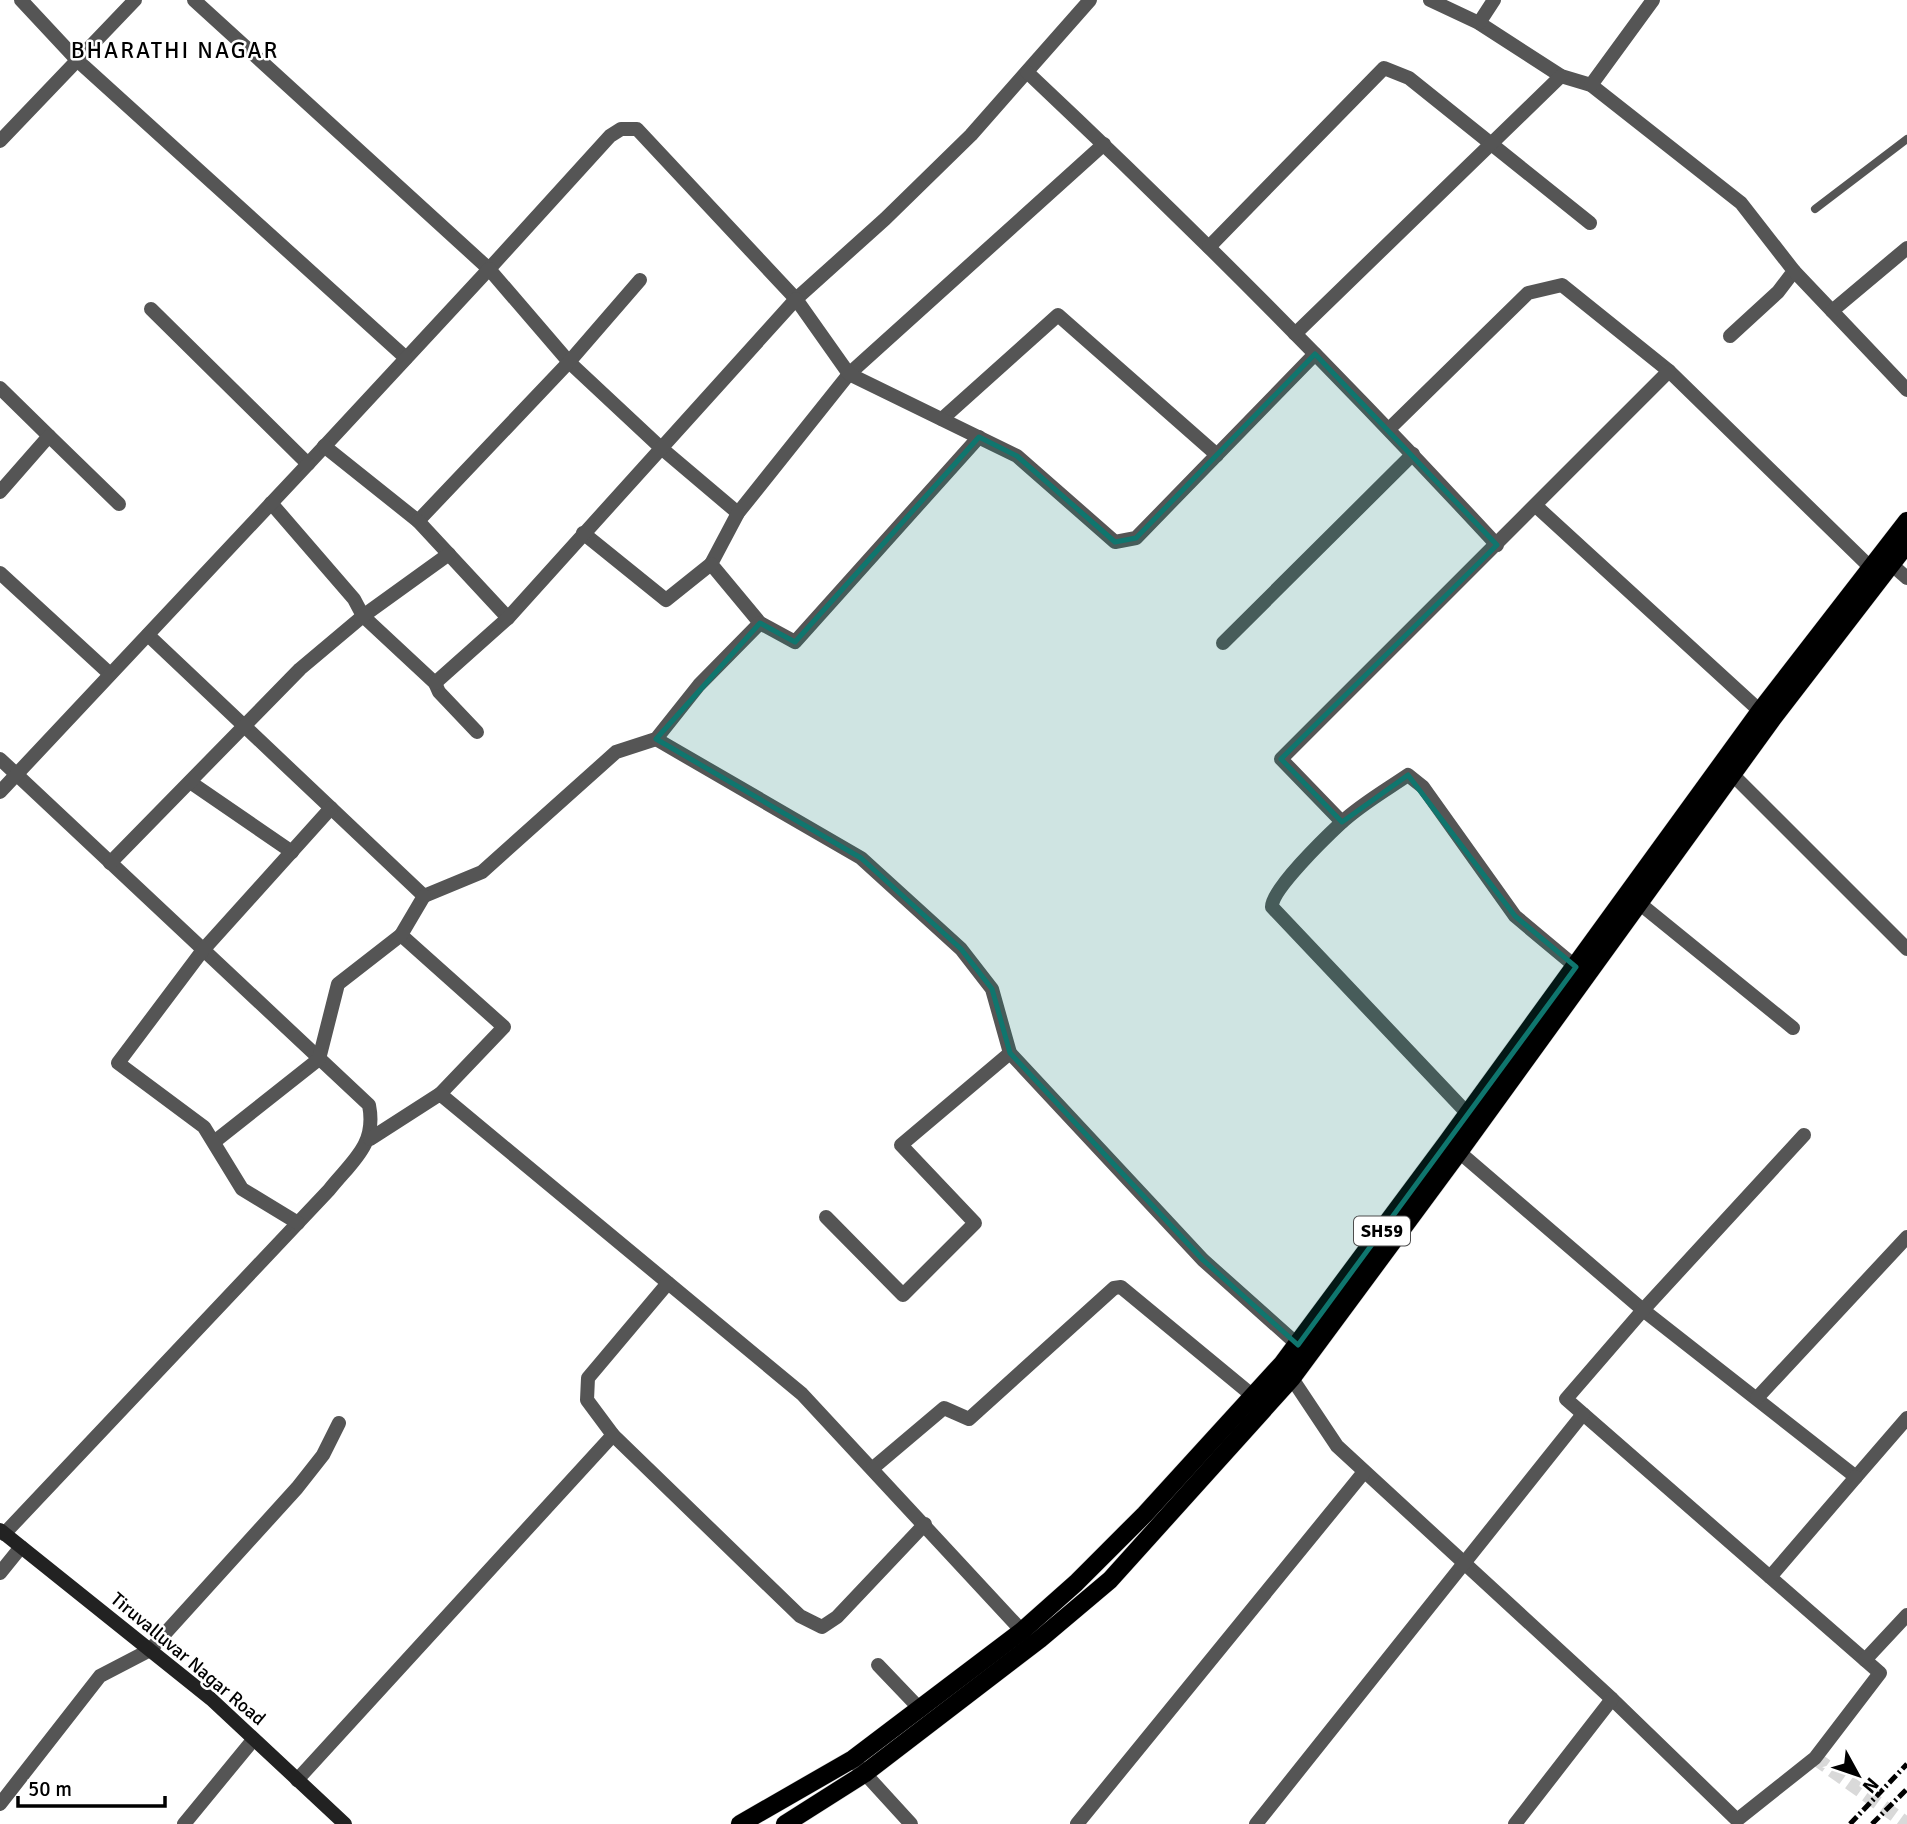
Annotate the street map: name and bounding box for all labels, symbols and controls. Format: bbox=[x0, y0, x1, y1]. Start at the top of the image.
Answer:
district label: BHARATHI NAGAR bbox=[71, 36, 279, 65]
road number: SH59 bbox=[1354, 1216, 1410, 1246]
street label: Tiruvalluvar Nagar Road bbox=[106, 1587, 270, 1731]
north arrow bbox=[1823, 1740, 1893, 1810]
scale bar bbox=[18, 1764, 164, 1808]
text: N bbox=[1857, 1773, 1884, 1798]
text: 50 m bbox=[28, 1776, 72, 1802]

